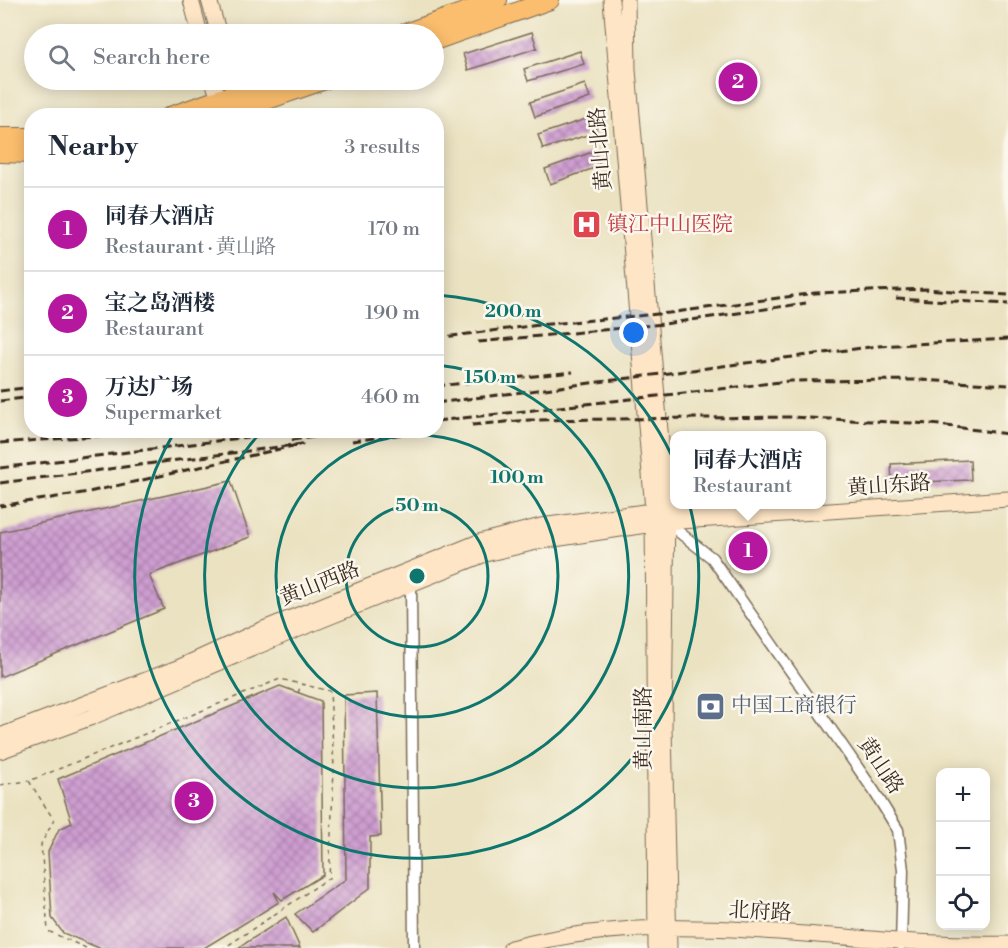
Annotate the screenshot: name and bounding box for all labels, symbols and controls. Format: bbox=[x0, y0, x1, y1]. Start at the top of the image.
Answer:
search box bbox=[24, 24, 444, 90]
icon: search bbox=[45, 41, 78, 74]
text: Search here bbox=[93, 44, 210, 71]
pin: 2 bbox=[718, 60, 758, 104]
street label: 黄山北路 bbox=[584, 106, 618, 192]
text: Nearby bbox=[48, 131, 138, 163]
text: 3 results bbox=[344, 135, 420, 160]
text: 同春大酒店 bbox=[105, 203, 215, 230]
hospital icon: 镇江中山医院 bbox=[570, 209, 602, 241]
place label: 镇江中山医院 bbox=[607, 212, 733, 238]
text: 1 bbox=[63, 217, 72, 242]
text: 170 m bbox=[368, 217, 420, 242]
text: Restaurant · 黄山路 bbox=[105, 235, 276, 260]
text: 宝之岛酒楼 bbox=[105, 290, 215, 317]
text: 200 m bbox=[485, 300, 542, 323]
text: 2 bbox=[61, 301, 74, 326]
text: 190 m bbox=[365, 301, 420, 326]
text: Restaurant bbox=[105, 317, 204, 342]
your location bbox=[619, 318, 648, 347]
text: 150 m bbox=[464, 366, 517, 389]
text: 万达广场 bbox=[105, 374, 193, 401]
text: 3 bbox=[61, 385, 74, 410]
text: 460 m bbox=[361, 385, 420, 410]
text: Supermarket bbox=[105, 401, 222, 426]
popup bbox=[670, 431, 826, 509]
text: 同春大酒店 bbox=[693, 447, 803, 474]
text: 100 m bbox=[490, 466, 544, 489]
street label: 黄山东路 bbox=[846, 470, 932, 502]
text: Restaurant bbox=[693, 474, 792, 499]
text: 50 m bbox=[395, 494, 439, 517]
pin: 1 bbox=[728, 528, 768, 574]
street label: 黄山西路 bbox=[276, 556, 364, 612]
centre of rings bbox=[407, 566, 427, 586]
street label: 黄山南路 bbox=[631, 686, 657, 770]
bank icon: 中国工商银行 bbox=[694, 690, 726, 722]
place label: 中国工商银行 bbox=[731, 693, 857, 719]
street label: 黄山路 bbox=[852, 733, 908, 799]
map controls bbox=[936, 768, 990, 930]
button: + bbox=[936, 768, 990, 822]
pin: 3 bbox=[174, 778, 214, 824]
button: − bbox=[936, 822, 990, 876]
button: locate bbox=[936, 876, 990, 930]
street label: 北府路 bbox=[728, 897, 792, 927]

